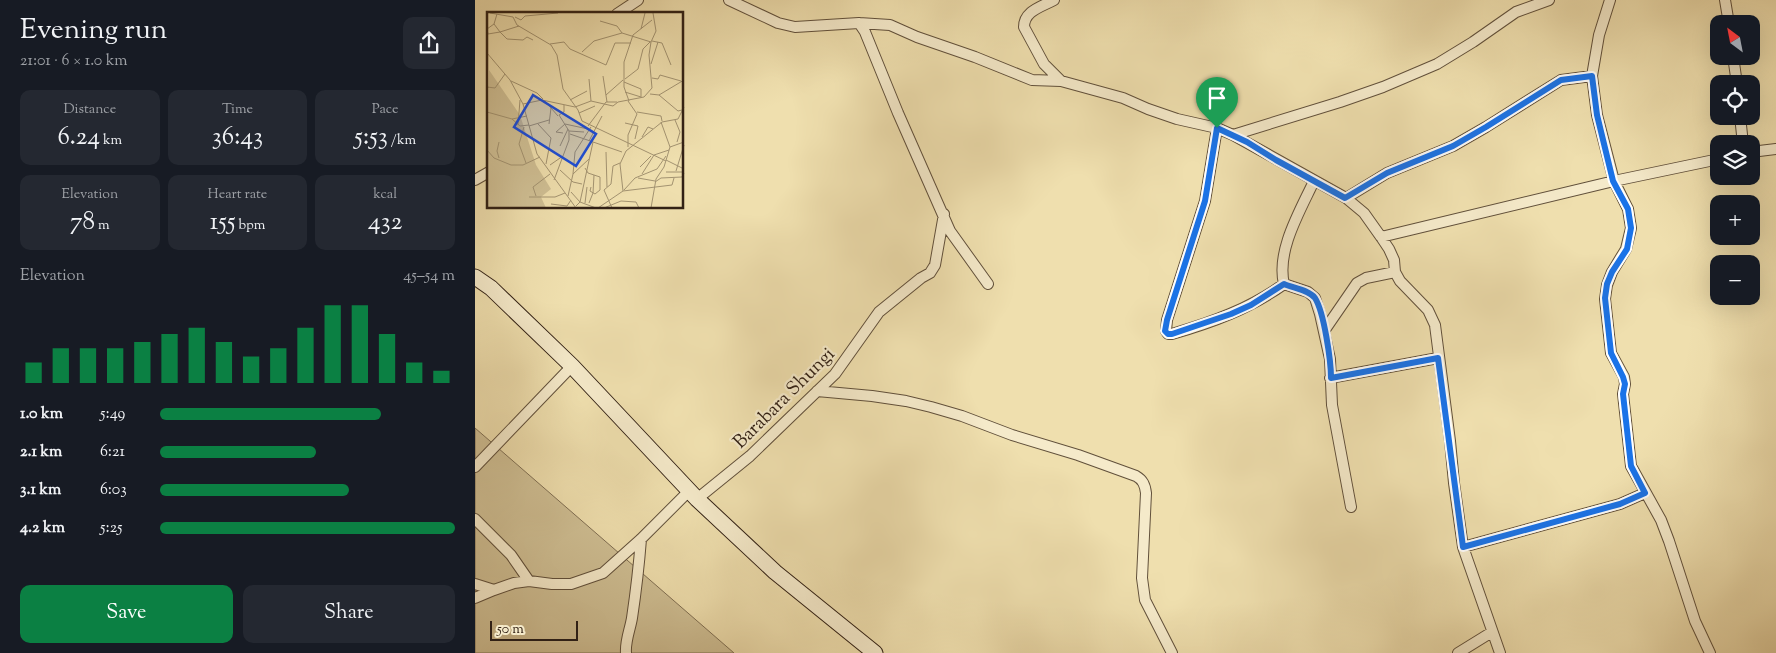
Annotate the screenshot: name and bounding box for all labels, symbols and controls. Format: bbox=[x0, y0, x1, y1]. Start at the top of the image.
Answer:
text: Evening run bbox=[20, 11, 167, 51]
inset map bbox=[487, 12, 684, 209]
north arrow bbox=[1710, 15, 1760, 65]
map controls bbox=[1710, 15, 1760, 305]
button: share bbox=[403, 17, 455, 69]
text: 21:01 · 6 × 1.0 km bbox=[20, 50, 128, 73]
button: locate bbox=[1710, 75, 1760, 125]
pin bbox=[1196, 77, 1238, 128]
icon: arrive bbox=[1203, 84, 1231, 112]
text: Distance bbox=[63, 100, 116, 120]
text: Time bbox=[222, 100, 253, 120]
text: Pace bbox=[372, 100, 399, 120]
text: 6.24 bbox=[57, 120, 100, 156]
text: 36:43 bbox=[212, 120, 263, 156]
text: 5:53 bbox=[354, 120, 388, 156]
text: km bbox=[100, 131, 122, 151]
text: /km bbox=[388, 131, 416, 151]
button: layers bbox=[1710, 135, 1760, 185]
text: Elevation bbox=[61, 185, 118, 205]
text: Heart rate bbox=[208, 185, 267, 205]
text: kcal bbox=[373, 185, 397, 205]
button: + bbox=[1710, 195, 1760, 245]
text: 78 bbox=[70, 205, 95, 241]
text: 155 bbox=[210, 205, 235, 241]
text: 432 bbox=[368, 205, 402, 241]
text: m bbox=[95, 216, 110, 236]
text: bpm bbox=[235, 216, 265, 236]
button: − bbox=[1710, 255, 1760, 305]
text: Elevation bbox=[20, 265, 85, 288]
text: 45–54 m bbox=[403, 265, 455, 288]
street label: Barabara Shungi bbox=[728, 342, 842, 456]
text: 1.0 km bbox=[20, 403, 63, 426]
text: 5:49 bbox=[100, 403, 125, 426]
text: 2.1 km bbox=[20, 441, 62, 464]
text: 6:21 bbox=[100, 441, 125, 464]
text: 3.1 km bbox=[20, 479, 61, 502]
text: 6:03 bbox=[100, 479, 127, 502]
text: 4.2 km bbox=[20, 517, 65, 540]
text: 5:25 bbox=[100, 517, 123, 540]
button: Save bbox=[20, 585, 233, 643]
button: Share bbox=[243, 585, 455, 643]
scale bar bbox=[490, 618, 577, 641]
text: 50 m bbox=[497, 620, 524, 640]

